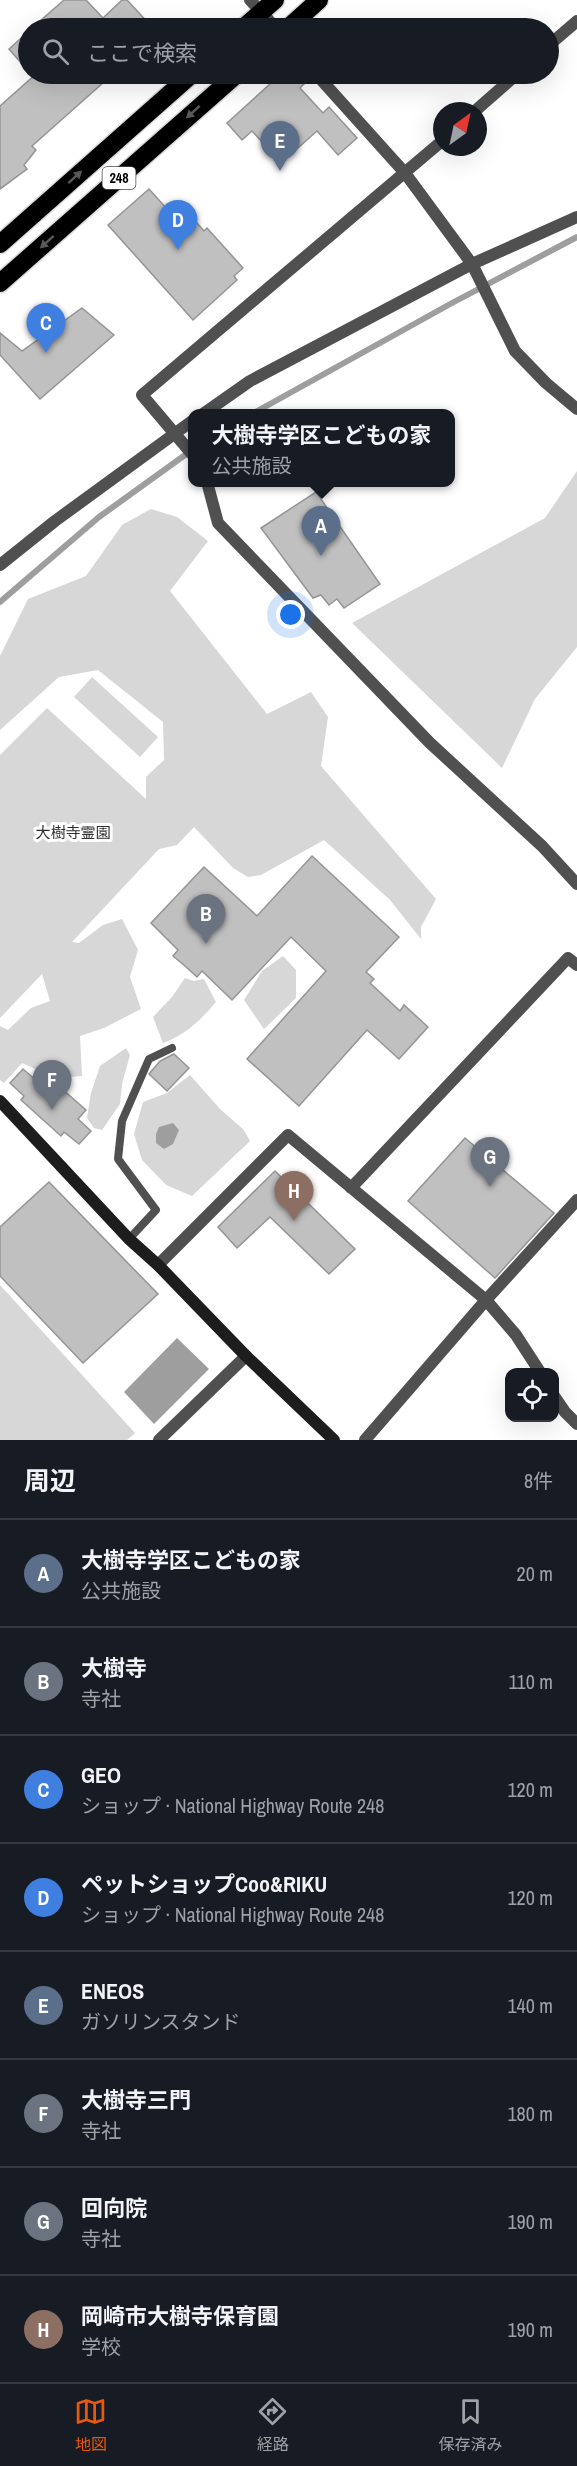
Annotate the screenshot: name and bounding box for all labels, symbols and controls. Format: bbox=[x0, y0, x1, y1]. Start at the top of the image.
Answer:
search box bbox=[18, 18, 559, 84]
icon: search bbox=[39, 35, 72, 68]
text: ここで検索 bbox=[87, 38, 197, 68]
north arrow bbox=[433, 102, 487, 156]
one-way arrow bbox=[186, 105, 201, 118]
pin: E bbox=[260, 122, 300, 171]
road number: 248 bbox=[102, 167, 136, 189]
one-way arrow bbox=[67, 171, 82, 184]
pin: D bbox=[158, 200, 198, 250]
one-way arrow bbox=[40, 235, 55, 248]
pin: C bbox=[26, 304, 66, 353]
popup bbox=[188, 409, 455, 487]
text: 大樹寺学区こどもの家 bbox=[211, 420, 432, 450]
text: 公共施設 bbox=[211, 452, 291, 479]
pin: A bbox=[302, 506, 340, 556]
your location bbox=[276, 600, 305, 629]
park label: 大樹寺霊園 bbox=[35, 822, 111, 843]
pin: B bbox=[186, 894, 226, 944]
pin: F bbox=[32, 1060, 72, 1110]
pin: G bbox=[470, 1138, 510, 1187]
pin: H bbox=[274, 1172, 314, 1221]
map controls bbox=[505, 1368, 559, 1422]
button: locate bbox=[505, 1368, 559, 1422]
text: 周辺 bbox=[24, 1463, 76, 1498]
text: 8件 bbox=[524, 1467, 553, 1494]
text: 大樹寺学区こどもの家 bbox=[81, 1545, 301, 1575]
text: A bbox=[38, 1560, 49, 1587]
text: 20 m bbox=[517, 1560, 553, 1587]
text: 公共施設 bbox=[81, 1577, 161, 1604]
text: 大樹寺 bbox=[81, 1653, 147, 1683]
text: B bbox=[38, 1668, 49, 1695]
text: 110 m bbox=[509, 1668, 553, 1695]
text: 寺社 bbox=[81, 1685, 121, 1712]
text: GEO bbox=[81, 1760, 121, 1790]
text: C bbox=[38, 1776, 49, 1803]
text: 120 m bbox=[507, 1776, 553, 1803]
text: ショップ · National Highway Route 248 bbox=[81, 1792, 384, 1819]
text: ペットショップCoo&RIKU bbox=[81, 1869, 327, 1899]
text: D bbox=[38, 1884, 49, 1911]
text: 120 m bbox=[507, 1884, 553, 1911]
text: ショップ · National Highway Route 248 bbox=[81, 1901, 384, 1928]
text: ENEOS bbox=[81, 1976, 144, 2006]
text: E bbox=[38, 1992, 49, 2019]
text: 140 m bbox=[507, 1992, 553, 2019]
text: ガソリンスタンド bbox=[81, 2008, 241, 2035]
text: 大樹寺三門 bbox=[81, 2085, 191, 2115]
text: F bbox=[38, 2100, 49, 2127]
text: 180 m bbox=[507, 2100, 553, 2127]
text: 寺社 bbox=[81, 2117, 121, 2144]
text: 回向院 bbox=[81, 2193, 147, 2223]
text: G bbox=[37, 2208, 50, 2235]
text: 190 m bbox=[507, 2208, 553, 2235]
text: 寺社 bbox=[81, 2225, 121, 2252]
text: 岡崎市大樹寺保育園 bbox=[81, 2301, 279, 2331]
text: H bbox=[38, 2316, 49, 2343]
text: 190 m bbox=[507, 2316, 553, 2343]
text: 学校 bbox=[81, 2333, 121, 2360]
tab: 地図 bbox=[74, 2395, 107, 2455]
tab: 経路 bbox=[256, 2395, 289, 2455]
tab: 保存済み bbox=[438, 2395, 502, 2455]

